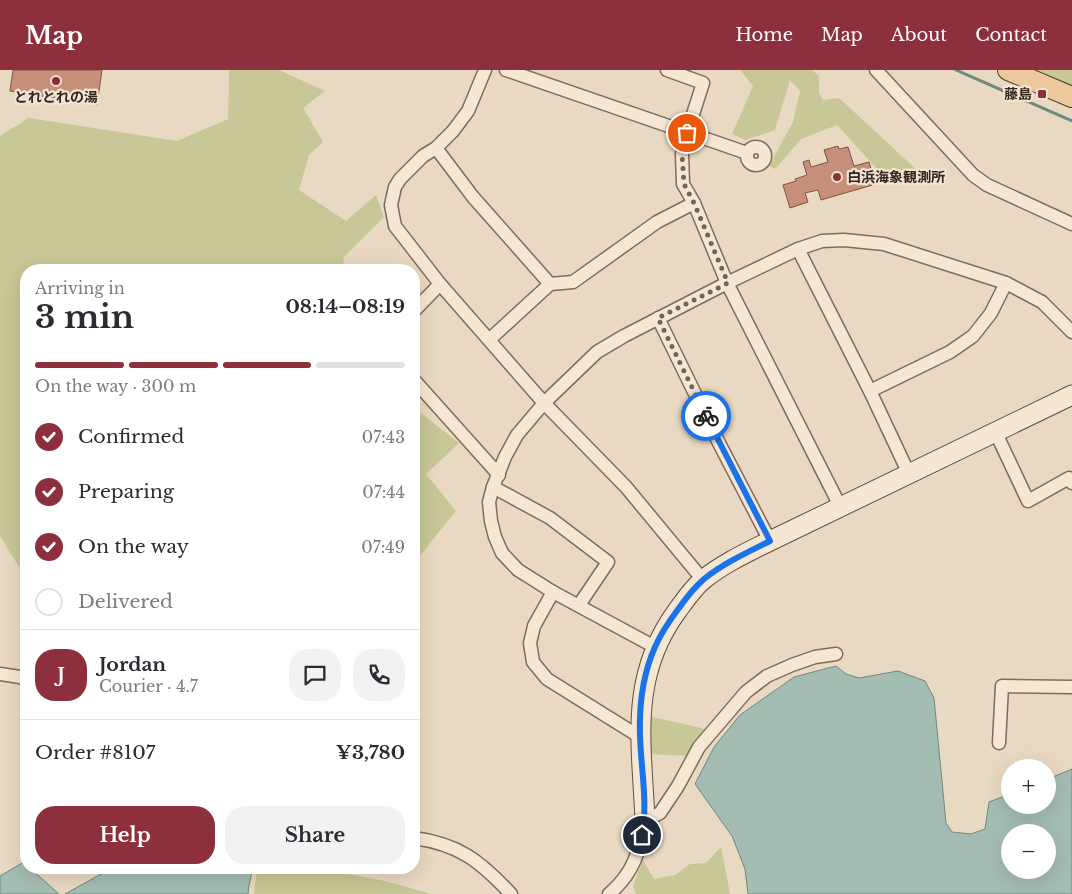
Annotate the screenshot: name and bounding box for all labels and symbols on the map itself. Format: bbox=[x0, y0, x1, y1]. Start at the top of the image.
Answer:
marker: とれとれの湯 bbox=[50, 75, 62, 87]
place label: 藤島 bbox=[1004, 85, 1032, 103]
place label: とれとれの湯 bbox=[14, 88, 98, 106]
marker: 藤島 bbox=[1036, 88, 1048, 100]
pin bbox=[666, 112, 708, 154]
place label: 白浜海象観測所 bbox=[847, 168, 945, 186]
marker: 白浜海象観測所 bbox=[831, 171, 843, 183]
courier bbox=[681, 391, 731, 441]
pin bbox=[621, 814, 663, 856]

